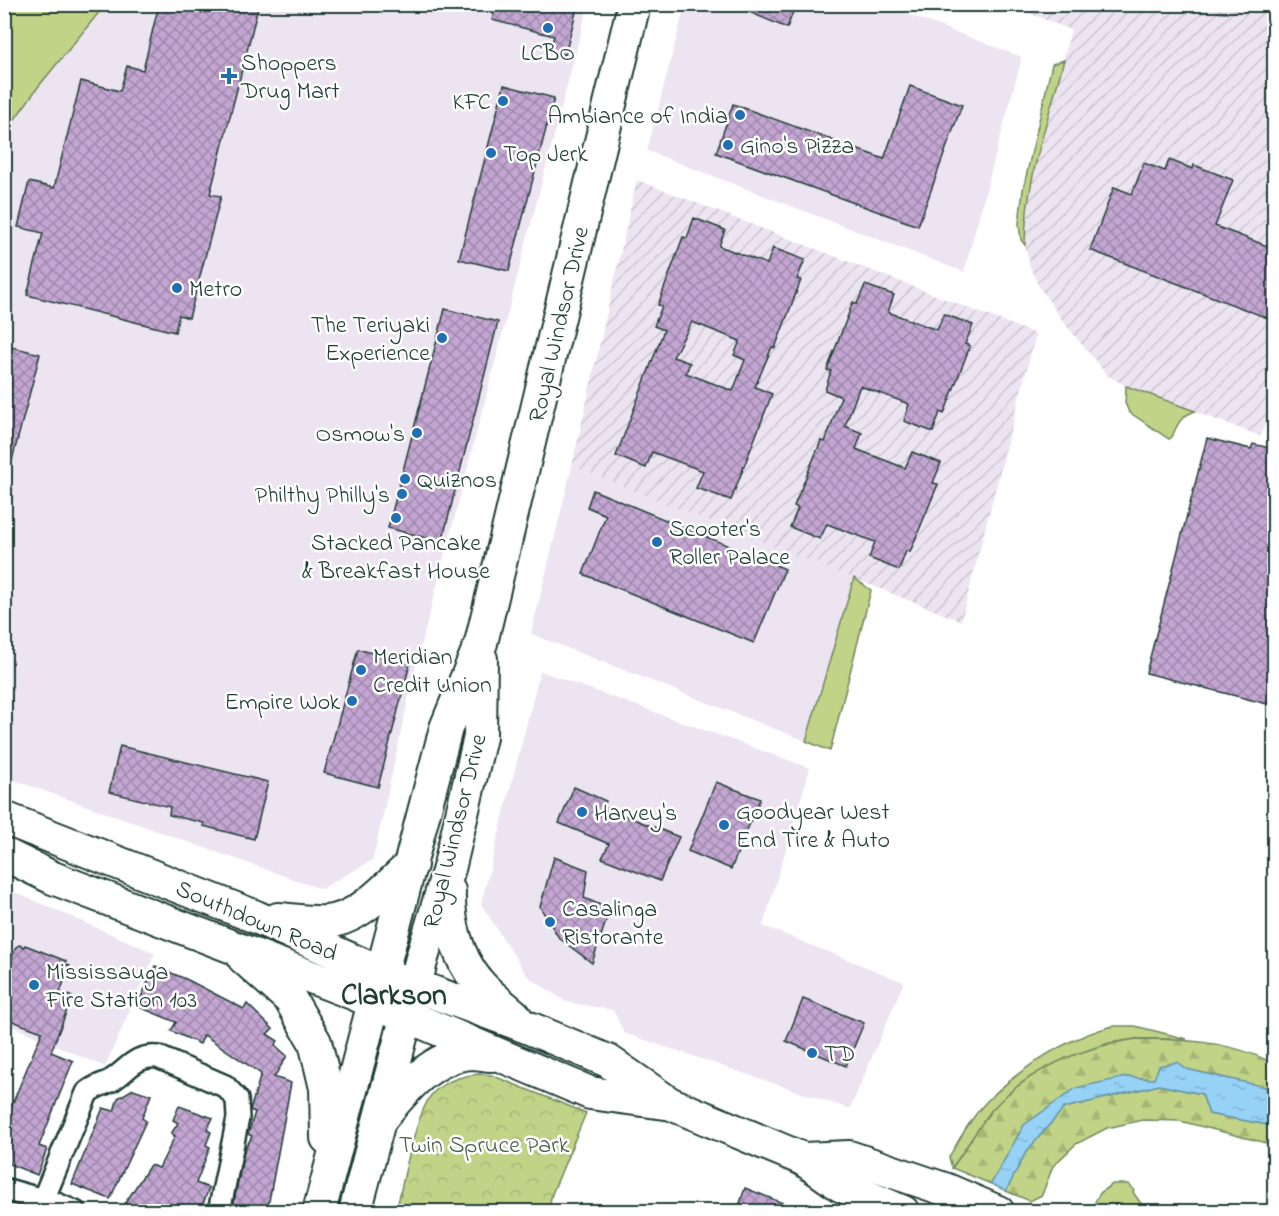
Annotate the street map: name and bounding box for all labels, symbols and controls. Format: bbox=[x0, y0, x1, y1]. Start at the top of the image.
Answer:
marker: LCBO bbox=[541, 21, 555, 35]
place label: LCBO bbox=[521, 37, 575, 72]
place label: Shoppers Drug Mart bbox=[240, 47, 340, 110]
marker: Shoppers Drug Mart bbox=[222, 69, 236, 83]
place label: KFC bbox=[453, 86, 491, 121]
marker: KFC bbox=[496, 94, 510, 108]
place label: Ambiance of India bbox=[548, 100, 728, 135]
marker: Ambiance of India bbox=[733, 108, 747, 122]
place label: Gino's Pizza bbox=[740, 130, 854, 165]
place label: Top Jerk bbox=[503, 138, 588, 173]
marker: Gino's Pizza bbox=[721, 138, 735, 152]
marker: Top Jerk bbox=[484, 146, 498, 160]
street label: Royal Windsor Drive bbox=[521, 223, 601, 426]
place label: Metro bbox=[189, 273, 242, 308]
marker: Metro bbox=[170, 281, 184, 295]
place label: The Teriyaki Experience bbox=[311, 309, 430, 372]
marker: The Teriyaki Experience bbox=[435, 331, 449, 345]
place label: Osmow's bbox=[315, 418, 405, 453]
marker: Osmow's bbox=[410, 426, 424, 440]
place label: Quiznos bbox=[417, 464, 497, 499]
marker: Quiznos bbox=[398, 472, 412, 486]
place label: Philthy Philly's bbox=[255, 479, 390, 515]
marker: Philthy Philly's bbox=[395, 487, 409, 501]
marker: Stacked Pancake & Breakfast House bbox=[389, 511, 403, 525]
place label: Scooter's Roller Palace bbox=[669, 513, 790, 576]
place label: Stacked Pancake & Breakfast House bbox=[302, 527, 490, 590]
marker: Scooter's Roller Palace bbox=[650, 535, 664, 549]
place label: Meridian Credit Union bbox=[373, 641, 492, 704]
marker: Meridian Credit Union bbox=[354, 663, 368, 677]
place label: Empire Wok bbox=[224, 686, 340, 721]
marker: Empire Wok bbox=[345, 694, 359, 708]
street label: Royal Windsor Drive bbox=[415, 730, 499, 933]
place label: Goodyear West End Tire & Auto bbox=[736, 796, 890, 859]
place label: Harvey's bbox=[594, 797, 677, 833]
marker: Harvey's bbox=[575, 805, 589, 819]
marker: Goodyear West End Tire & Auto bbox=[717, 818, 731, 832]
street label: Southdown Road bbox=[170, 872, 343, 972]
place label: Casalinga Ristorante bbox=[562, 893, 664, 956]
marker: Casalinga Ristorante bbox=[543, 915, 557, 929]
place label: Mississauga Fire Station 103 bbox=[45, 956, 197, 1019]
district label: Clarkson bbox=[341, 975, 447, 1019]
marker: Mississauga Fire Station 103 bbox=[27, 978, 41, 992]
place label: TD bbox=[824, 1038, 855, 1073]
marker: TD bbox=[805, 1046, 819, 1060]
park label: Twin Spruce Park bbox=[399, 1129, 570, 1164]

